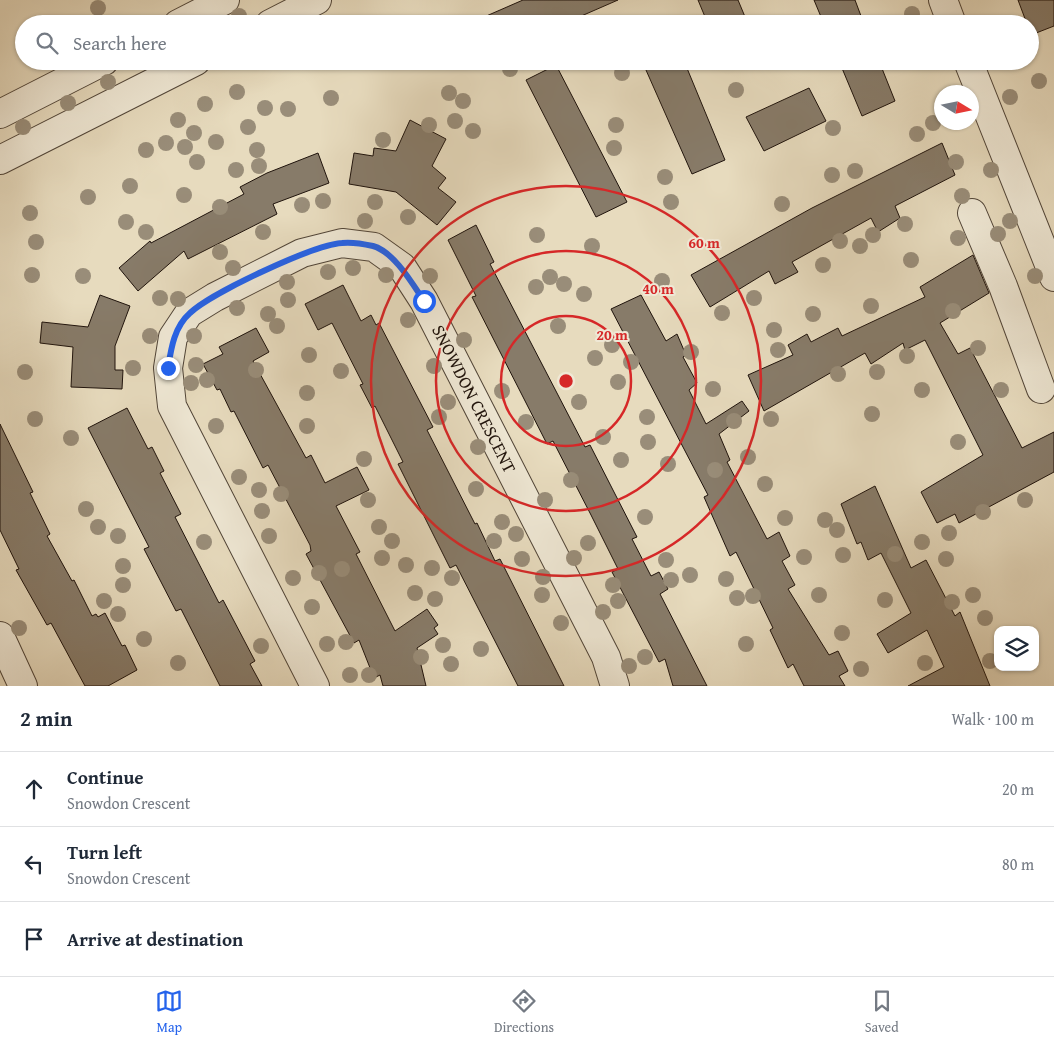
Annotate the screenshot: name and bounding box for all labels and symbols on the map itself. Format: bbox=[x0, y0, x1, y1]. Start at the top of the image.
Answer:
north arrow bbox=[934, 85, 979, 130]
text: 60 m bbox=[688, 232, 720, 253]
text: 40 m bbox=[642, 278, 674, 299]
route start bbox=[413, 290, 436, 313]
street label: SNOWDON CRESCENT bbox=[425, 320, 524, 478]
text: 20 m bbox=[596, 324, 628, 345]
route end bbox=[157, 357, 180, 380]
centre of rings bbox=[557, 372, 575, 390]

